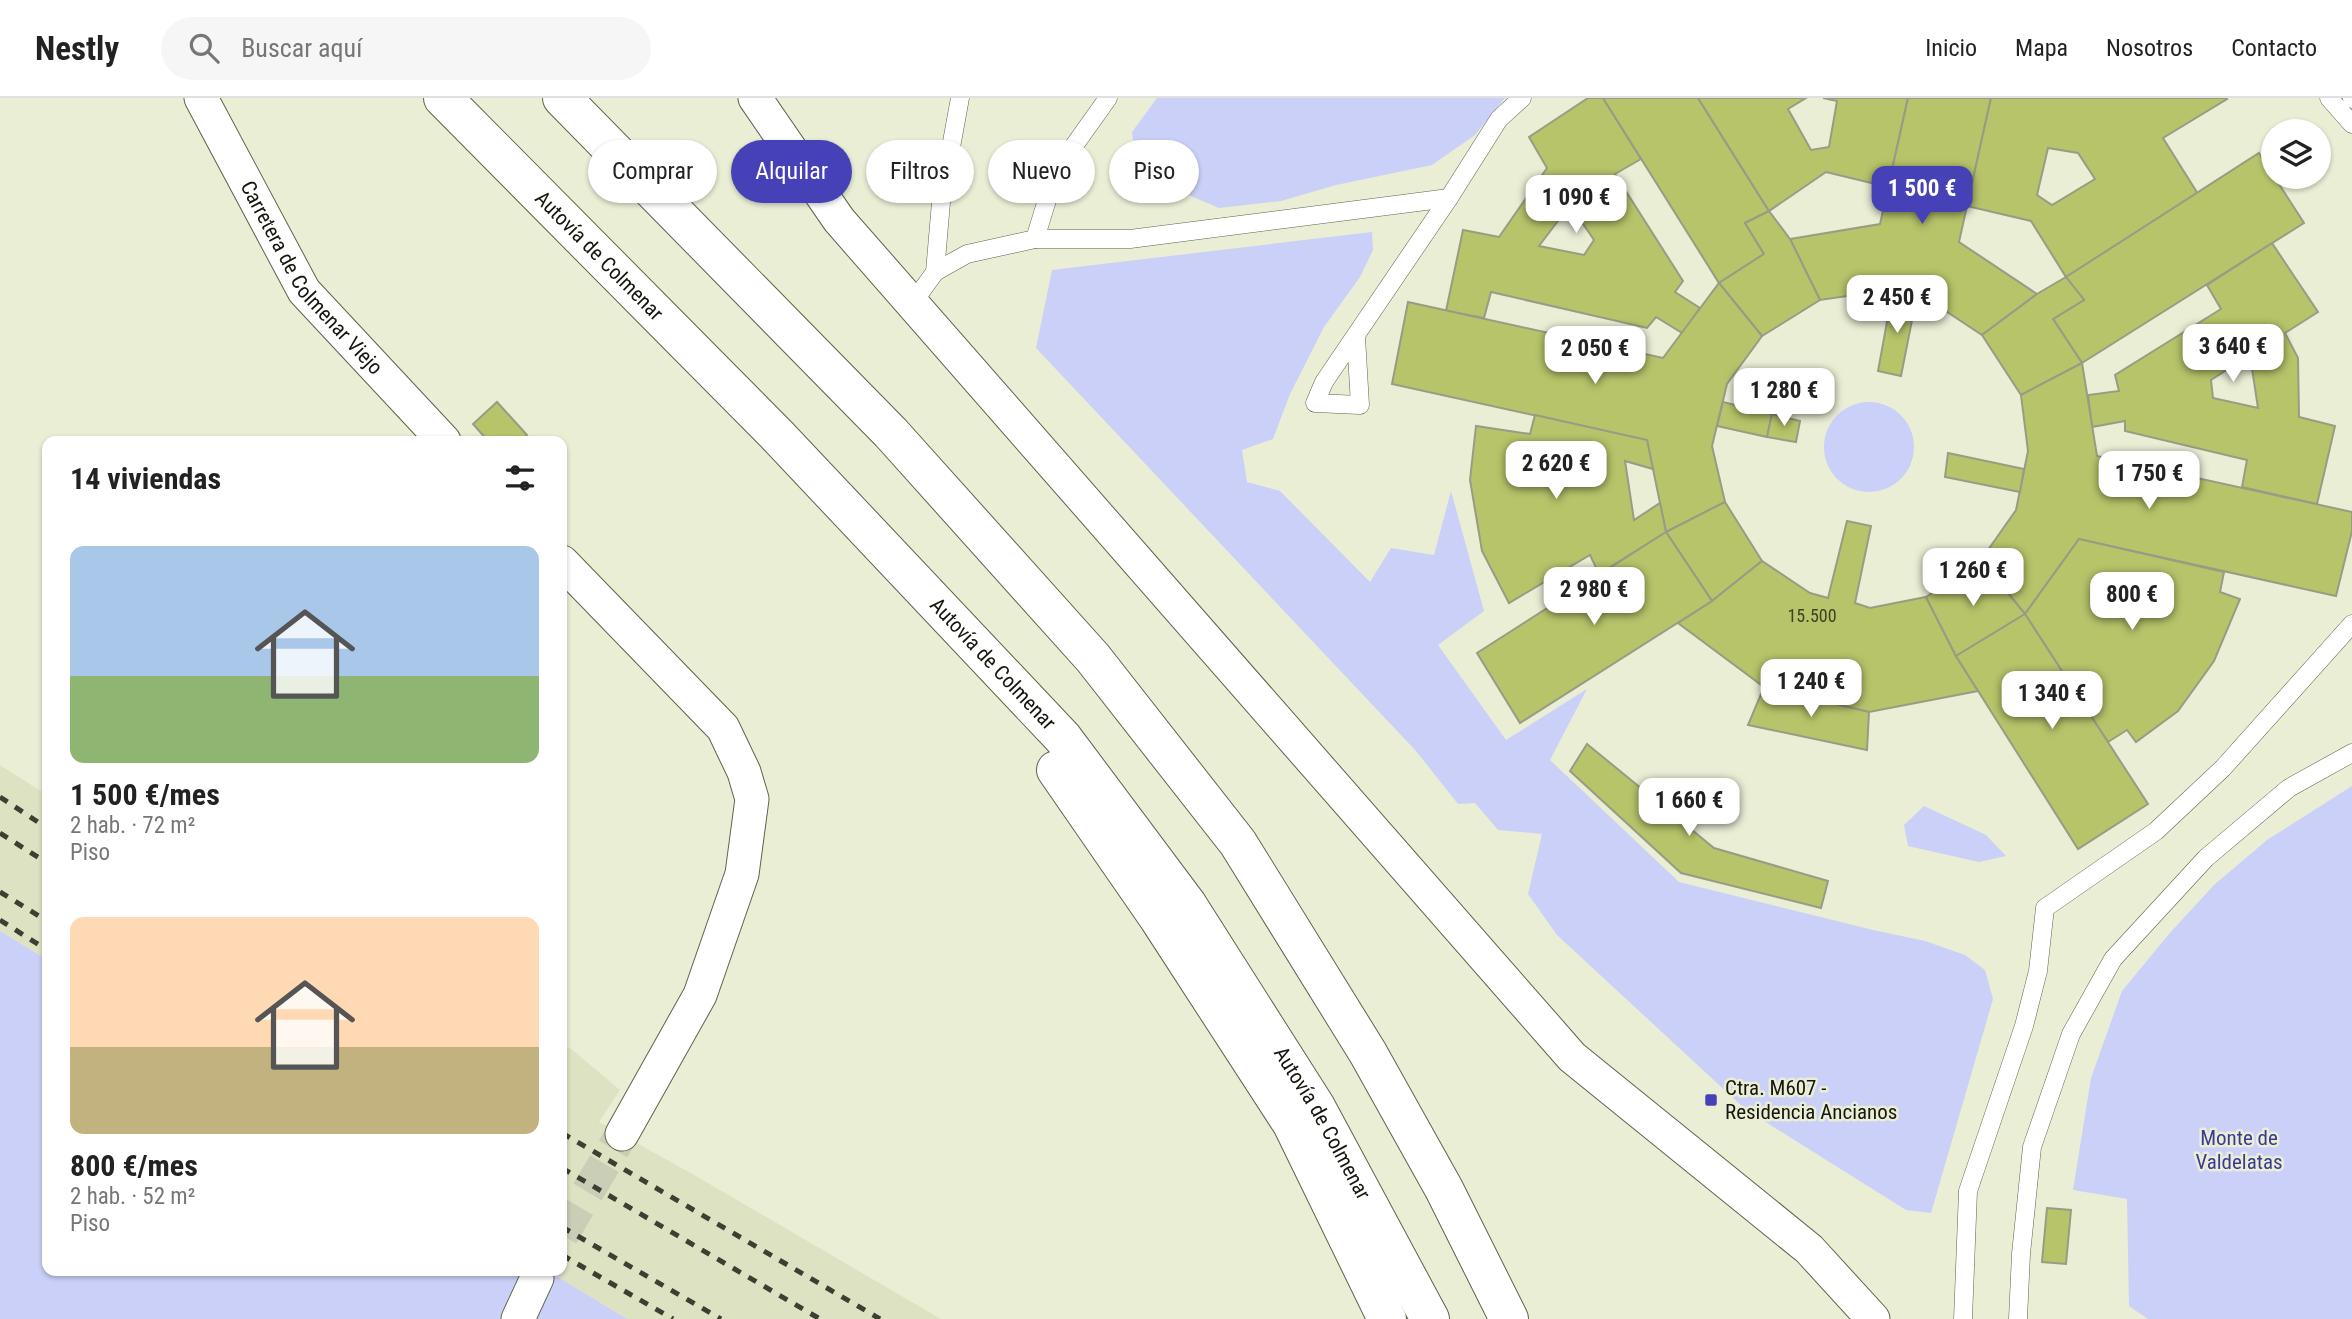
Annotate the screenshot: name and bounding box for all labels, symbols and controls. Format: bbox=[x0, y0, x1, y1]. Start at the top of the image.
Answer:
search box bbox=[161, 17, 651, 80]
text: Nestly bbox=[35, 29, 119, 68]
icon: search bbox=[185, 29, 223, 67]
text: Buscar aquí bbox=[241, 33, 362, 63]
text: Inicio bbox=[1925, 34, 1977, 62]
text: Mapa bbox=[2015, 34, 2068, 62]
text: Nosotros bbox=[2106, 34, 2193, 62]
text: Contacto bbox=[2231, 34, 2317, 62]
map controls bbox=[2261, 119, 2331, 189]
button: layers bbox=[2261, 119, 2331, 189]
chip: Comprar bbox=[588, 140, 717, 203]
chip: Alquilar bbox=[731, 140, 852, 203]
chip: Filtros bbox=[866, 140, 974, 203]
chip: Nuevo bbox=[988, 140, 1095, 203]
chip: Piso bbox=[1109, 140, 1199, 203]
pin: 1 500 € bbox=[1857, 166, 1987, 226]
text: 1 500 € bbox=[1888, 175, 1956, 202]
pin: 1 090 € bbox=[1511, 176, 1641, 235]
street label: Carretera de Colmenar Viejo bbox=[235, 177, 388, 379]
text: 1 090 € bbox=[1542, 184, 1610, 211]
street label: Autovía de Colmenar bbox=[530, 186, 668, 325]
pin: 2 450 € bbox=[1832, 275, 1962, 335]
text: 2 450 € bbox=[1863, 284, 1931, 311]
pin: 3 640 € bbox=[2168, 324, 2298, 384]
pin: 2 050 € bbox=[1530, 327, 1660, 386]
text: 3 640 € bbox=[2199, 333, 2267, 360]
text: 2 050 € bbox=[1561, 335, 1629, 362]
pin: 1 280 € bbox=[1719, 368, 1849, 428]
text: 1 280 € bbox=[1750, 377, 1818, 404]
pin: 2 620 € bbox=[1491, 442, 1621, 501]
text: 2 620 € bbox=[1522, 450, 1590, 477]
pin: 1 750 € bbox=[2084, 452, 2214, 511]
icon: filters bbox=[501, 459, 539, 497]
text: 1 750 € bbox=[2115, 460, 2183, 487]
text: 14 viviendas bbox=[70, 461, 221, 496]
pin: 1 260 € bbox=[1908, 548, 2038, 608]
text: 1 260 € bbox=[1939, 557, 2007, 584]
pin: 2 980 € bbox=[1529, 568, 1659, 627]
pin: 800 € bbox=[2083, 573, 2181, 632]
text: 2 980 € bbox=[1560, 576, 1628, 603]
text: 800 € bbox=[2106, 581, 2158, 608]
icon: home bbox=[242, 591, 368, 717]
street label: Autovía de Colmenar bbox=[925, 593, 1061, 735]
house number: 15.500 bbox=[1787, 605, 1837, 626]
pin: 1 240 € bbox=[1746, 660, 1876, 719]
text: 1 240 € bbox=[1777, 668, 1845, 695]
pin: 1 340 € bbox=[1987, 672, 2117, 731]
text: 1 340 € bbox=[2018, 680, 2086, 707]
text: 1 500 €/mes bbox=[70, 777, 220, 812]
pin: 1 660 € bbox=[1624, 778, 1754, 838]
text: 1 660 € bbox=[1655, 787, 1723, 814]
text: 2 hab. · 72 m² bbox=[70, 812, 195, 839]
text: Piso bbox=[70, 839, 110, 866]
icon: home bbox=[242, 962, 368, 1088]
street label: Autovía de Colmenar bbox=[1269, 1042, 1375, 1204]
place label: Ctra. M607 - Residencia Ancianos bbox=[1725, 1076, 1897, 1124]
marker: Ctra. M607 - Residencia Ancianos bbox=[1703, 1092, 1719, 1108]
park label: Monte de Valdelatas bbox=[2195, 1126, 2283, 1174]
text: 800 €/mes bbox=[70, 1148, 198, 1183]
text: 2 hab. · 52 m² bbox=[70, 1183, 195, 1210]
text: Piso bbox=[70, 1210, 110, 1237]

